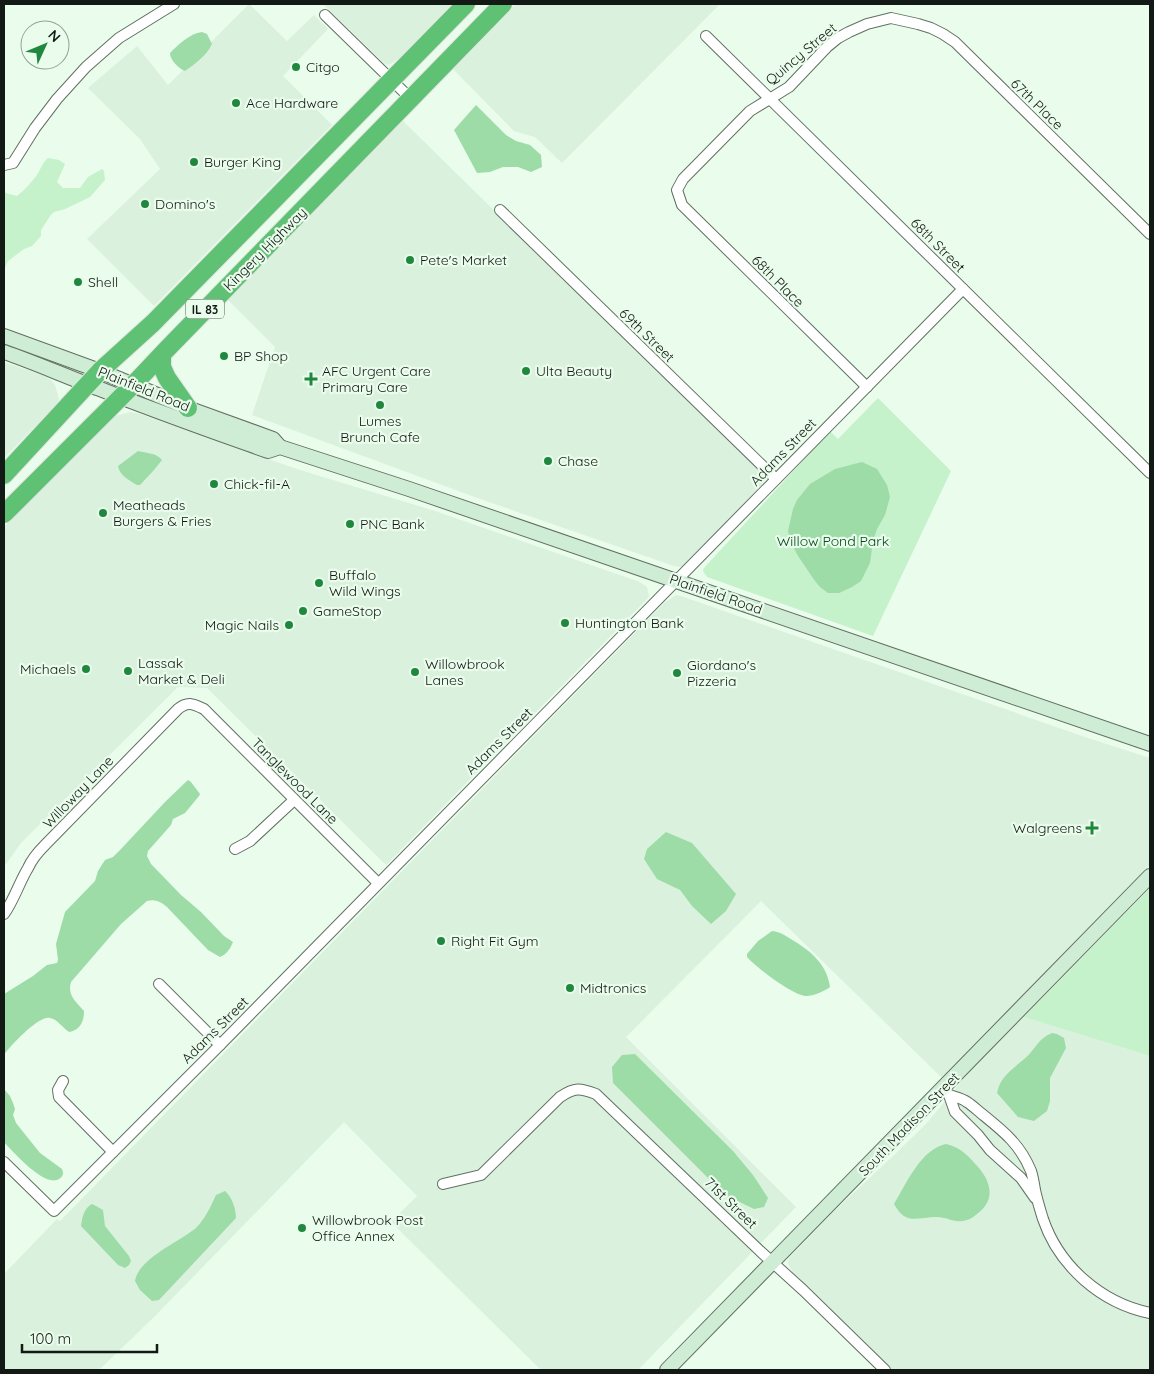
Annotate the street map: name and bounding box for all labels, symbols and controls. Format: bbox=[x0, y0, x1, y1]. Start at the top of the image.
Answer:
street label: Quincy Street bbox=[762, 19, 840, 89]
north arrow bbox=[20, 20, 70, 70]
text: N bbox=[44, 26, 64, 46]
place label: Citgo bbox=[306, 58, 340, 76]
marker: Citgo bbox=[290, 61, 302, 73]
street label: 67th Place bbox=[1007, 74, 1067, 134]
place label: Ace Hardware bbox=[246, 94, 338, 112]
marker: Ace Hardware bbox=[230, 97, 242, 109]
place label: Burger King bbox=[204, 153, 281, 171]
marker: Burger King bbox=[188, 156, 200, 168]
place label: Domino's bbox=[155, 195, 215, 213]
marker: Domino's bbox=[139, 198, 151, 210]
street label: Kingery Highway bbox=[219, 203, 311, 295]
street label: 68th Street bbox=[907, 214, 969, 276]
place label: Pete's Market bbox=[420, 251, 507, 269]
street label: 68th Place bbox=[748, 251, 808, 311]
marker: Pete's Market bbox=[404, 254, 416, 266]
place label: Shell bbox=[88, 273, 118, 291]
marker: Shell bbox=[72, 276, 84, 288]
road number: IL 83 bbox=[186, 300, 224, 318]
street label: 69th Street bbox=[616, 304, 679, 366]
place label: BP Shop bbox=[234, 347, 288, 365]
marker: BP Shop bbox=[218, 350, 230, 362]
street label: Plainfield Road bbox=[96, 362, 192, 416]
place label: AFC Urgent Care Primary Care bbox=[322, 362, 431, 396]
place label: Ulta Beauty bbox=[536, 362, 612, 380]
marker: Ulta Beauty bbox=[520, 365, 532, 377]
marker: AFC Urgent Care Primary Care bbox=[304, 372, 318, 386]
marker: Lumes Brunch Cafe bbox=[374, 399, 386, 411]
place label: Lumes Brunch Cafe bbox=[340, 412, 420, 446]
street label: Adams Street bbox=[746, 414, 820, 490]
place label: Chase bbox=[558, 452, 598, 470]
marker: Chase bbox=[542, 455, 554, 467]
place label: Chick-fil-A bbox=[224, 475, 290, 493]
marker: Chick-fil-A bbox=[208, 478, 220, 490]
place label: Meatheads Burgers & Fries bbox=[113, 496, 211, 530]
marker: Meatheads Burgers & Fries bbox=[97, 507, 109, 519]
place label: PNC Bank bbox=[360, 515, 425, 533]
marker: PNC Bank bbox=[344, 518, 356, 530]
park label: Willow Pond Park bbox=[777, 532, 889, 550]
place label: Buffalo Wild Wings bbox=[329, 566, 401, 600]
street label: Plainfield Road bbox=[667, 570, 765, 618]
marker: Buffalo Wild Wings bbox=[313, 577, 325, 589]
place label: GameStop bbox=[313, 602, 382, 620]
marker: GameStop bbox=[297, 605, 309, 617]
place label: Huntington Bank bbox=[575, 614, 684, 632]
place label: Magic Nails bbox=[205, 616, 279, 634]
marker: Huntington Bank bbox=[559, 617, 571, 629]
marker: Magic Nails bbox=[283, 619, 295, 631]
place label: Lassak Market & Deli bbox=[138, 654, 225, 688]
place label: Willowbrook Lanes bbox=[425, 655, 505, 689]
place label: Giordano's Pizzeria bbox=[687, 656, 756, 690]
place label: Michaels bbox=[20, 660, 76, 678]
marker: Michaels bbox=[80, 663, 92, 675]
marker: Lassak Market & Deli bbox=[122, 665, 134, 677]
marker: Willowbrook Lanes bbox=[409, 666, 421, 678]
marker: Giordano's Pizzeria bbox=[671, 667, 683, 679]
street label: Adams Street bbox=[462, 704, 536, 778]
street label: Tanglewood Lane bbox=[248, 734, 342, 828]
street label: Willoway Lane bbox=[39, 752, 117, 832]
place label: Walgreens bbox=[1013, 819, 1082, 837]
marker: Walgreens bbox=[1086, 822, 1098, 834]
place label: Right Fit Gym bbox=[451, 932, 539, 950]
marker: Right Fit Gym bbox=[435, 935, 447, 947]
place label: Midtronics bbox=[580, 979, 646, 997]
marker: Midtronics bbox=[564, 982, 576, 994]
street label: Adams Street bbox=[178, 993, 252, 1067]
street label: South Madison Street bbox=[855, 1068, 963, 1180]
street label: 71st Street bbox=[701, 1173, 761, 1233]
place label: Willowbrook Post Office Annex bbox=[312, 1211, 424, 1245]
marker: Willowbrook Post Office Annex bbox=[296, 1222, 308, 1234]
scale bar bbox=[22, 1322, 158, 1354]
text: 100 m bbox=[30, 1329, 71, 1348]

